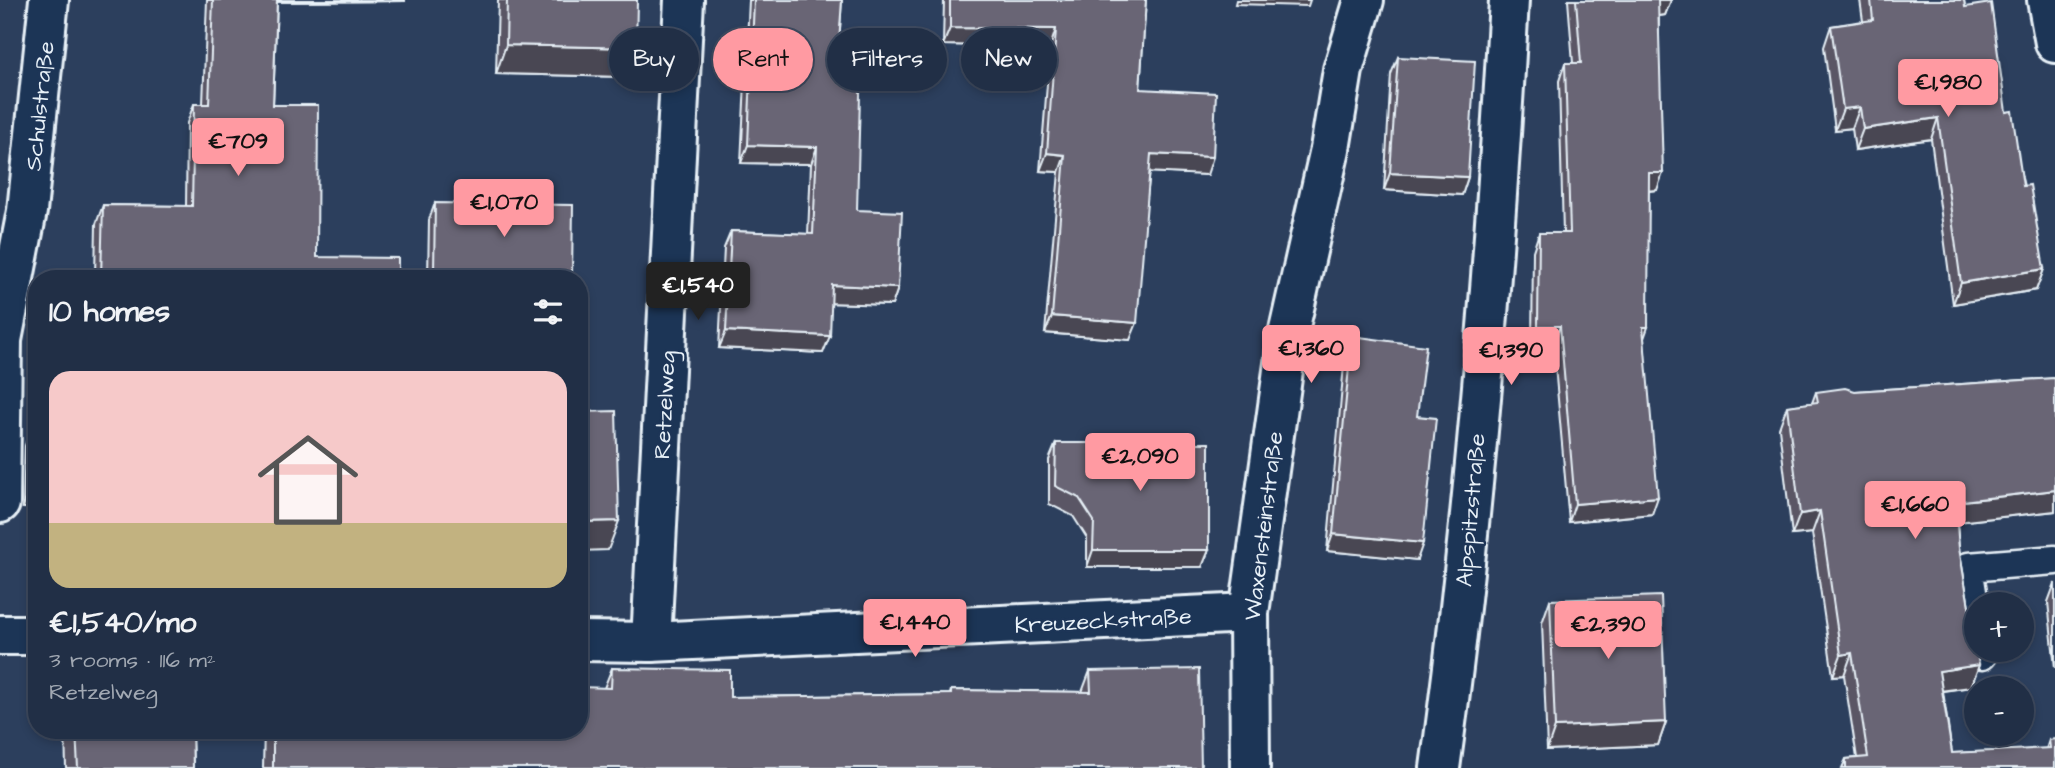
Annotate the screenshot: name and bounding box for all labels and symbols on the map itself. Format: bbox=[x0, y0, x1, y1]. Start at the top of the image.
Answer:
street label: Schulstraße bbox=[17, 40, 63, 172]
pin: €1,980 bbox=[1891, 60, 2005, 119]
pin: €709 bbox=[197, 118, 279, 178]
pin: €1,070 bbox=[447, 180, 561, 239]
pin: €1,540 bbox=[641, 262, 755, 322]
pin: €1,360 bbox=[1254, 326, 1368, 385]
pin: €1,390 bbox=[1454, 328, 1568, 387]
street label: Retzelweg bbox=[646, 350, 685, 460]
street label: Waxensteinstraße bbox=[1237, 430, 1291, 623]
street label: Alpspitzstraße bbox=[1448, 432, 1494, 588]
pin: €2,090 bbox=[1083, 434, 1197, 493]
pin: €1,660 bbox=[1858, 482, 1972, 541]
pin: €1,440 bbox=[858, 600, 972, 659]
street label: Kreuzeckstraße bbox=[1014, 600, 1192, 642]
pin: €2,390 bbox=[1551, 602, 1665, 661]

